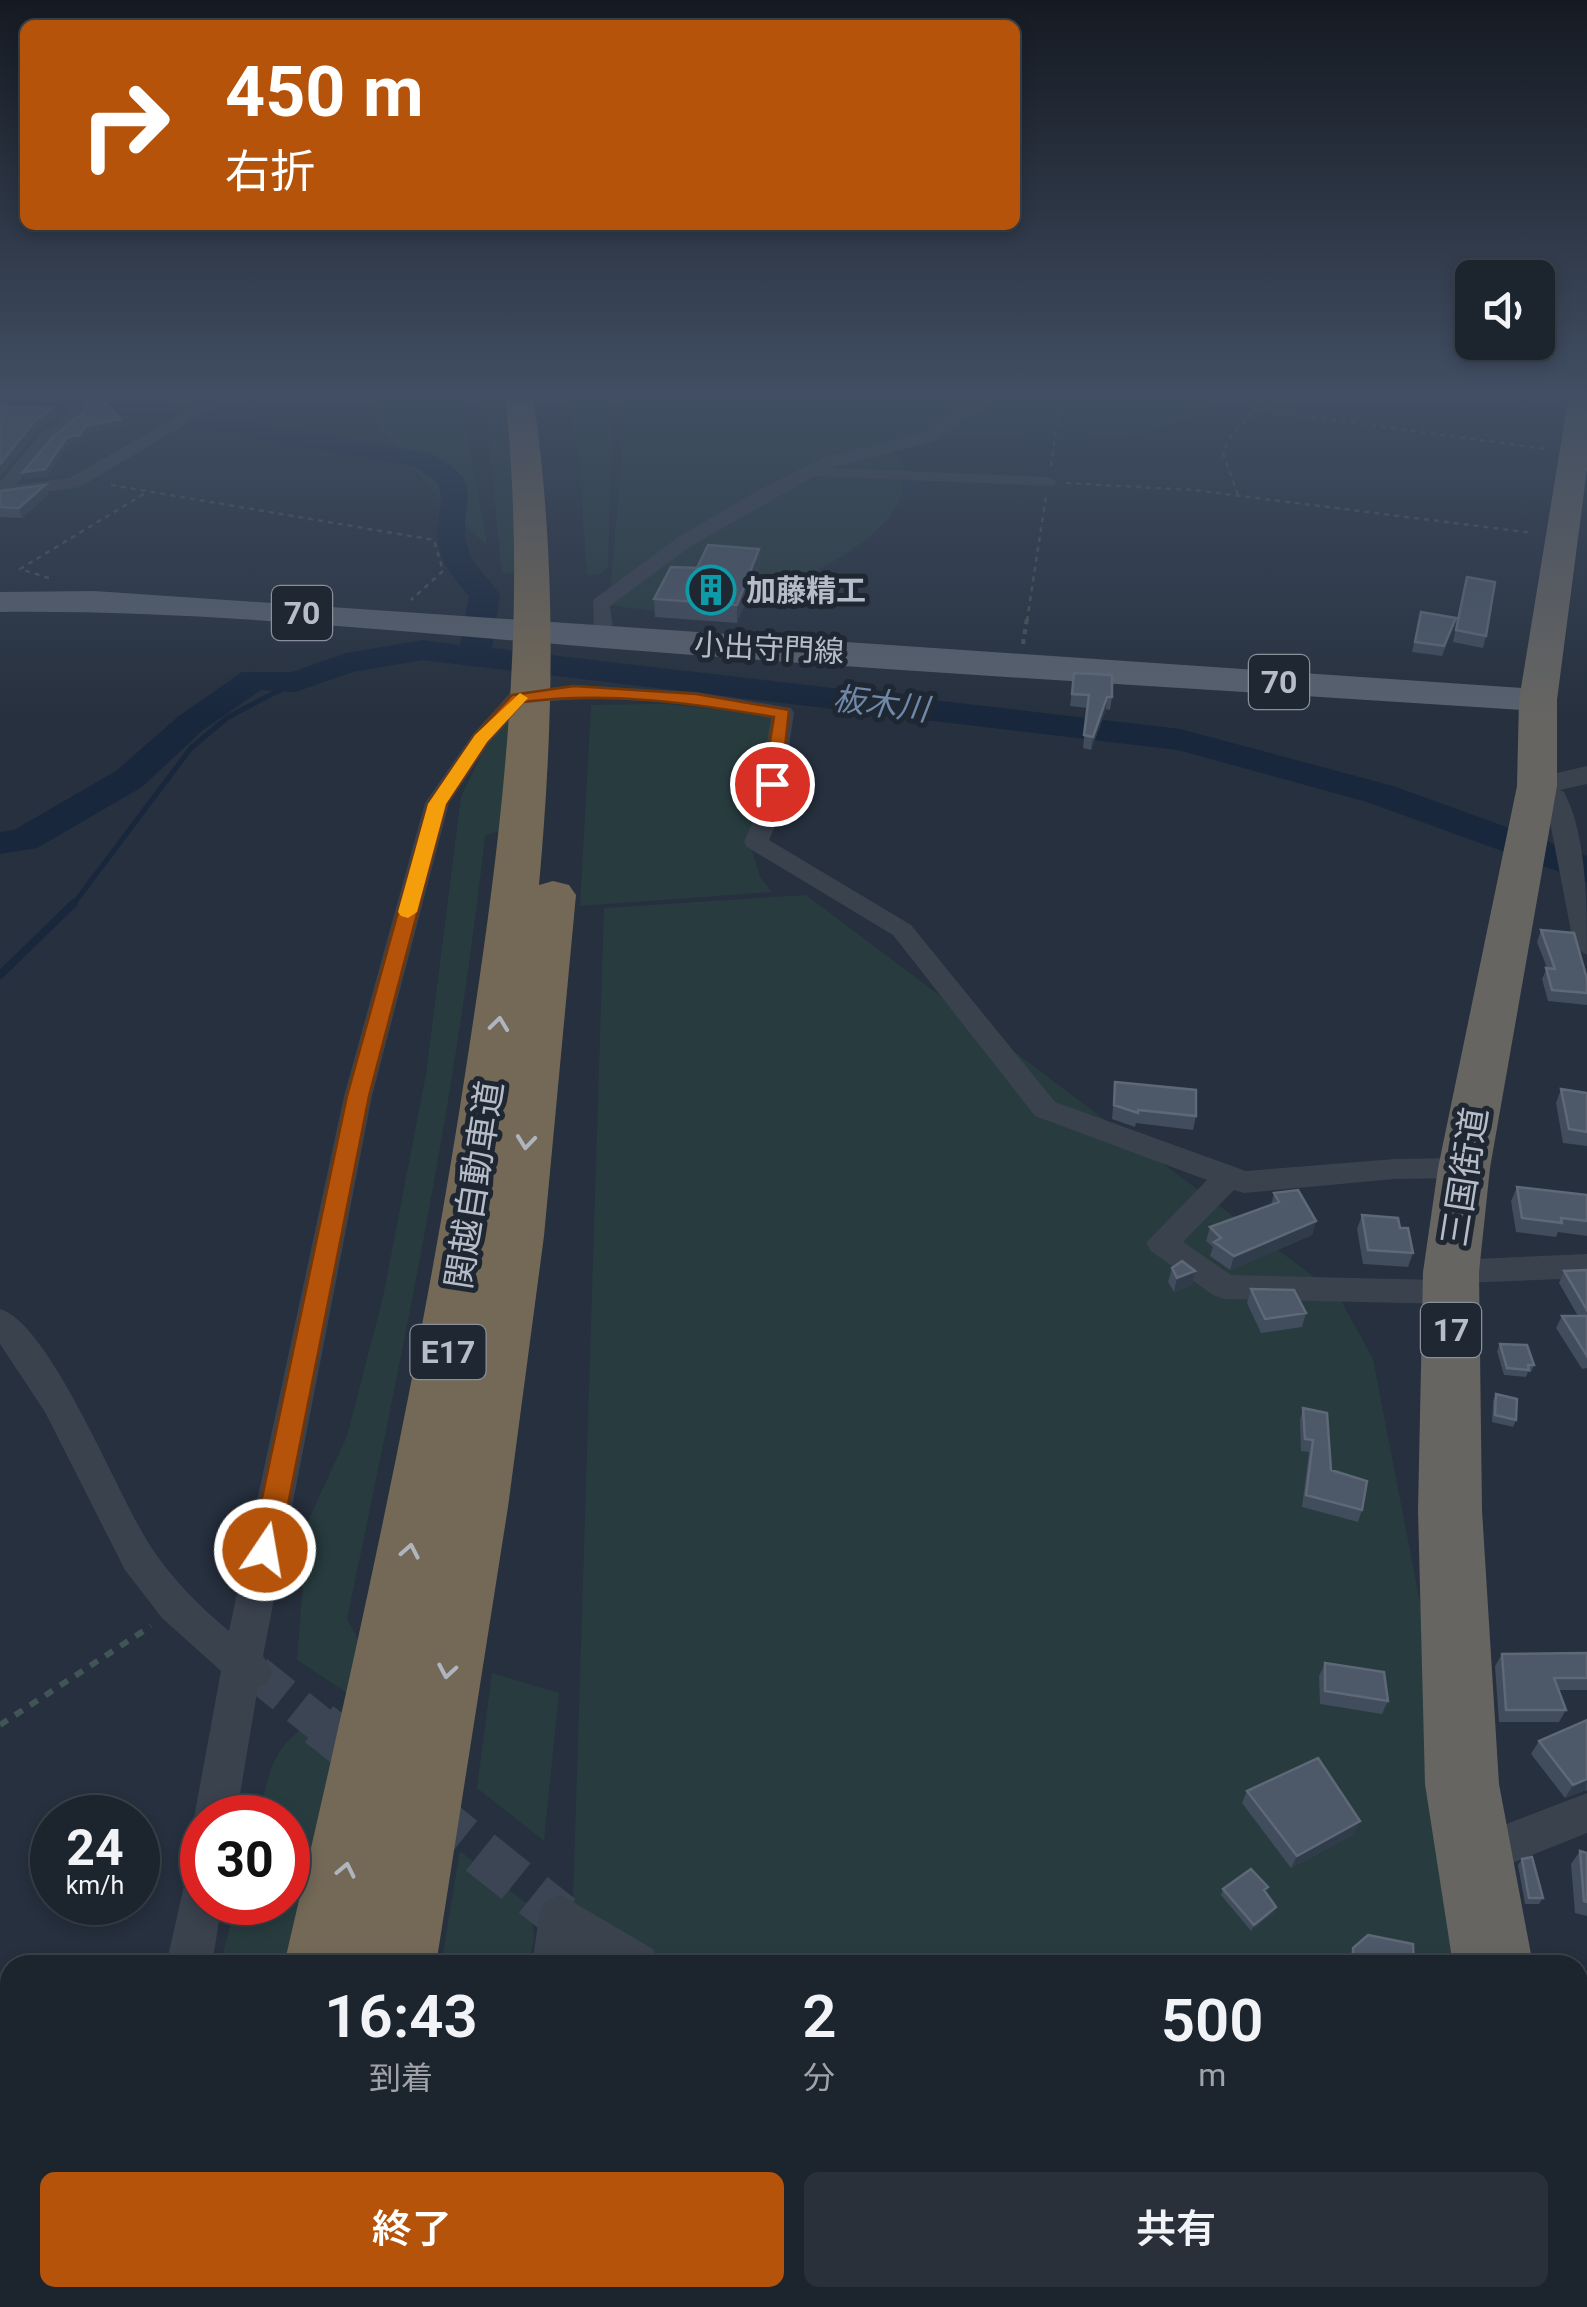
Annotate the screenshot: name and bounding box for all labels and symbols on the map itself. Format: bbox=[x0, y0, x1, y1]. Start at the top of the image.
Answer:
building icon: 加藤精工 bbox=[685, 564, 737, 616]
place label: 加藤精工 bbox=[746, 573, 866, 608]
road number: 70 bbox=[272, 586, 332, 640]
street label: 小出守門線 bbox=[693, 627, 845, 669]
road number: 70 bbox=[1249, 655, 1309, 709]
water label: 板木川 bbox=[831, 679, 934, 729]
pin bbox=[730, 742, 815, 827]
one-way arrow bbox=[488, 1015, 509, 1031]
street label: 関越自動車道 bbox=[438, 1078, 512, 1292]
street label: 三国街道 bbox=[1434, 1105, 1496, 1249]
one-way arrow bbox=[516, 1135, 537, 1151]
road number: 17 bbox=[1421, 1303, 1481, 1357]
road number: E17 bbox=[410, 1325, 486, 1379]
position arrow bbox=[213, 1498, 317, 1602]
one-way arrow bbox=[398, 1543, 419, 1560]
one-way arrow bbox=[437, 1663, 458, 1679]
speed limit sign: 30 bbox=[180, 1795, 310, 1925]
one-way arrow bbox=[334, 1862, 355, 1879]

